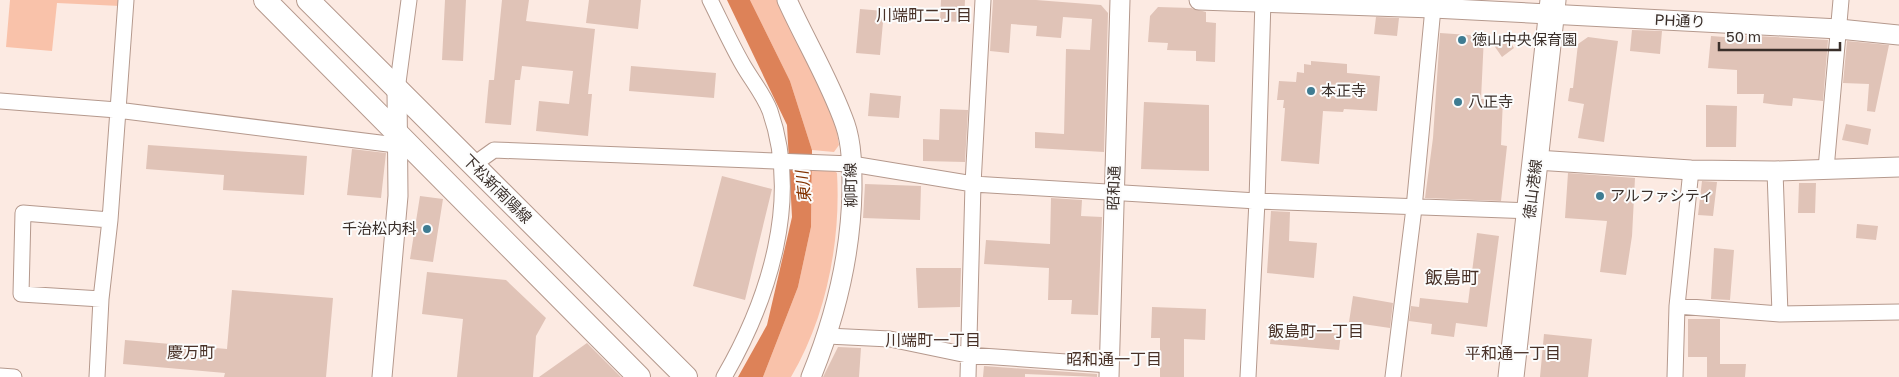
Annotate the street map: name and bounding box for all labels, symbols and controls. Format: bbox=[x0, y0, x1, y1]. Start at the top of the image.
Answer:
district label: 川端町二丁目 bbox=[876, 5, 972, 25]
street label: PH通り bbox=[1654, 10, 1706, 30]
scale bar bbox=[1719, 20, 1840, 52]
text: 50 m bbox=[1726, 27, 1761, 45]
place label: 徳山中央保育園 bbox=[1472, 30, 1577, 48]
marker: 徳山中央保育園 bbox=[1456, 34, 1468, 46]
place label: 本正寺 bbox=[1321, 81, 1366, 99]
marker: 本正寺 bbox=[1305, 85, 1317, 97]
place label: 八正寺 bbox=[1468, 92, 1513, 110]
marker: 八正寺 bbox=[1452, 96, 1464, 108]
street label: 下松新南陽線 bbox=[460, 150, 536, 226]
street label: 徳山港線 bbox=[1519, 158, 1545, 220]
street label: 柳町線 bbox=[841, 162, 859, 208]
street label: 昭和通 bbox=[1103, 165, 1123, 211]
water label: 東川 bbox=[791, 168, 815, 204]
place label: アルファシティ bbox=[1610, 186, 1714, 204]
marker: アルファシティ bbox=[1594, 190, 1606, 202]
place label: 千治松内科 bbox=[342, 219, 417, 237]
marker: 千治松内科 bbox=[421, 223, 433, 235]
district label: 飯島町 bbox=[1425, 266, 1479, 288]
district label: 飯島町一丁目 bbox=[1268, 321, 1364, 341]
district label: 川端町一丁目 bbox=[885, 330, 981, 350]
district label: 慶万町 bbox=[167, 342, 215, 362]
district label: 平和通一丁目 bbox=[1465, 343, 1561, 363]
district label: 昭和通一丁目 bbox=[1066, 349, 1162, 369]

